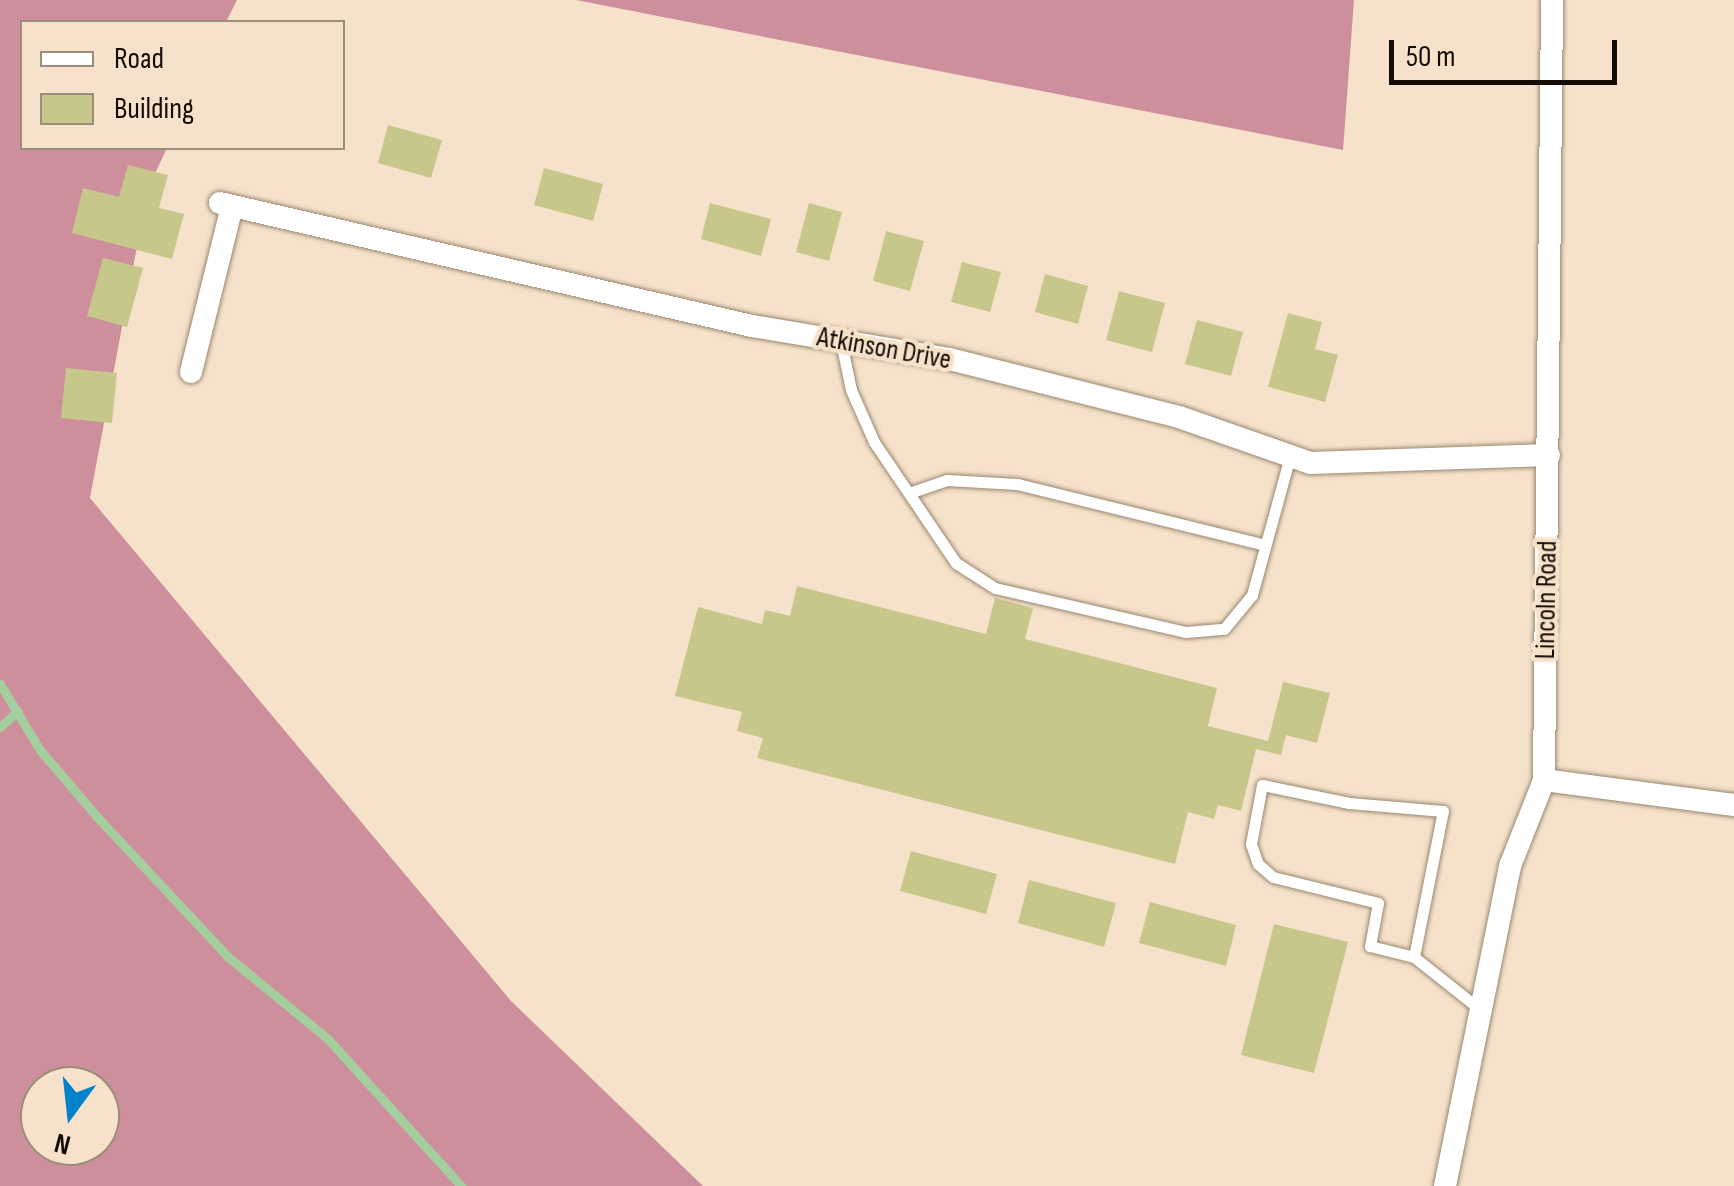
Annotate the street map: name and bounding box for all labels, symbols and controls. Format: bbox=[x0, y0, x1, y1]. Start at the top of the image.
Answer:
legend bbox=[20, 20, 345, 150]
scale bar bbox=[1394, 20, 1622, 82]
text: 50 m bbox=[1406, 39, 1455, 75]
text: Road bbox=[114, 41, 164, 77]
text: Building bbox=[114, 91, 194, 127]
street label: Atkinson Drive bbox=[814, 321, 954, 377]
street label: Lincoln Road bbox=[1529, 540, 1565, 660]
north arrow bbox=[20, 1066, 120, 1166]
text: N bbox=[51, 1126, 74, 1161]

